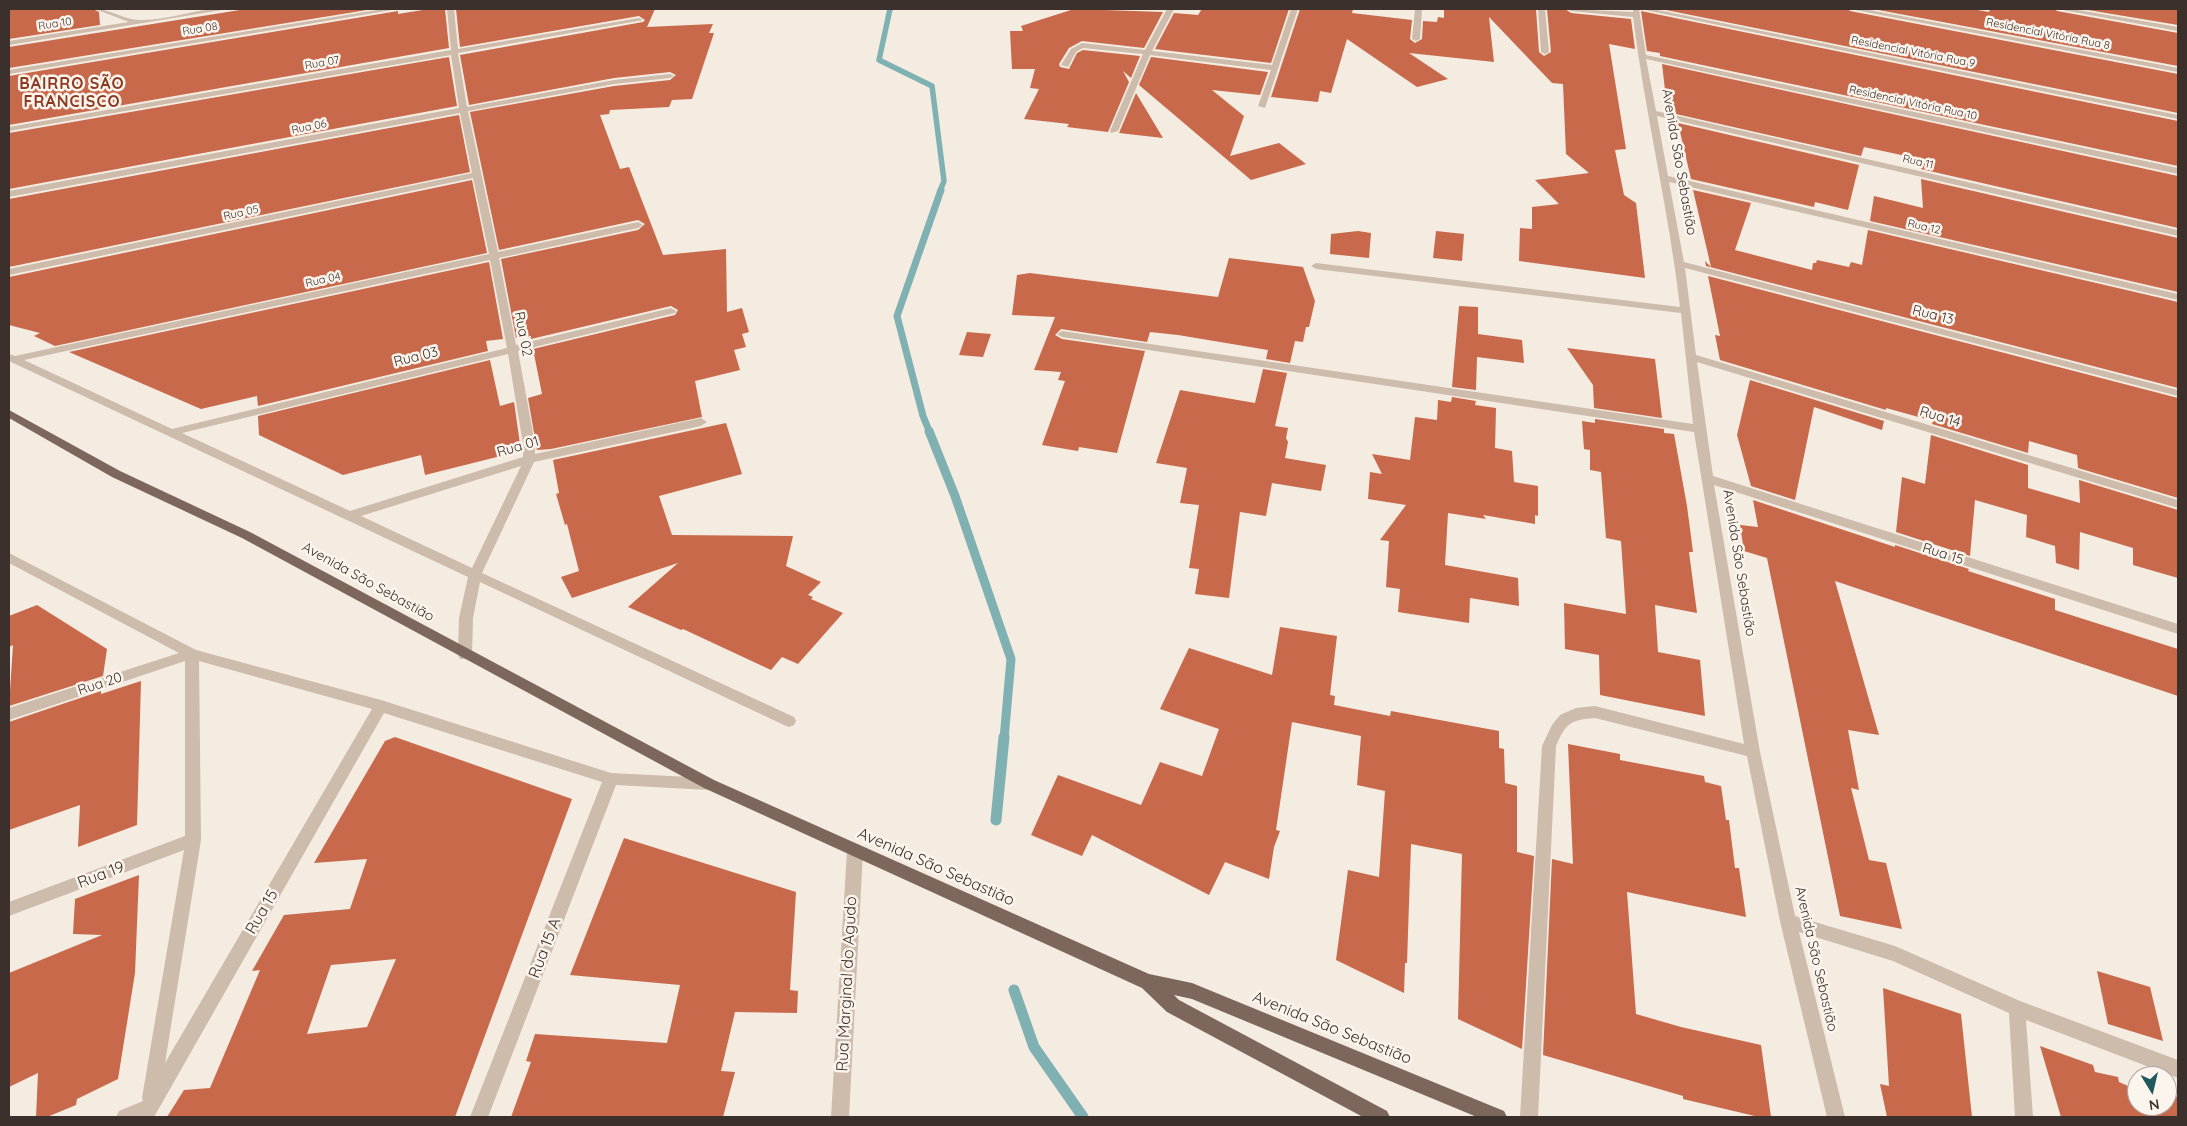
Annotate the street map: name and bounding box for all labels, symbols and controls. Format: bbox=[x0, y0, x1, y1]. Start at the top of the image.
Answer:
street label: Rua 10 bbox=[37, 15, 73, 33]
street label: Residencial Vitória Rua 8 bbox=[1985, 16, 2111, 52]
street label: Rua 08 bbox=[181, 20, 219, 38]
street label: Residencial Vitória Rua 9 bbox=[1850, 33, 1976, 71]
street label: Rua 07 bbox=[304, 53, 340, 73]
district label: BAIRRO SÃO FRANCISCO bbox=[18, 74, 126, 112]
street label: Residencial Vitória Rua 10 bbox=[1848, 83, 1978, 123]
street label: Avenida São Sebastião bbox=[1658, 87, 1700, 237]
street label: Rua 06 bbox=[290, 117, 328, 137]
street label: Rua 11 bbox=[1901, 152, 1935, 172]
street label: Rua 05 bbox=[222, 203, 260, 223]
street label: Rua 12 bbox=[1906, 217, 1942, 237]
street label: Rua 04 bbox=[304, 270, 342, 290]
street label: Rua 13 bbox=[1911, 302, 1955, 328]
street label: Rua 02 bbox=[510, 310, 536, 358]
street label: Rua 03 bbox=[392, 343, 440, 371]
street label: Rua 14 bbox=[1918, 403, 1962, 431]
street label: Rua 01 bbox=[495, 433, 541, 461]
street label: Avenida São Sebastião bbox=[1719, 488, 1759, 638]
street label: Avenida São Sebastião bbox=[299, 539, 437, 625]
street label: Rua 15 bbox=[1920, 539, 1966, 569]
street label: Rua 20 bbox=[76, 669, 124, 699]
street label: Avenida São Sebastião bbox=[855, 824, 1017, 910]
street label: Rua 19 bbox=[75, 857, 127, 893]
street label: Avenida São Sebastião bbox=[1791, 885, 1841, 1033]
street label: Rua 15 bbox=[242, 886, 282, 938]
street label: Rua Marginal do Agudo bbox=[833, 896, 861, 1072]
street label: Rua 15 A bbox=[525, 915, 565, 981]
street label: Avenida São Sebastião bbox=[1250, 987, 1414, 1069]
north arrow bbox=[2127, 1066, 2177, 1116]
text: N bbox=[2148, 1095, 2161, 1115]

